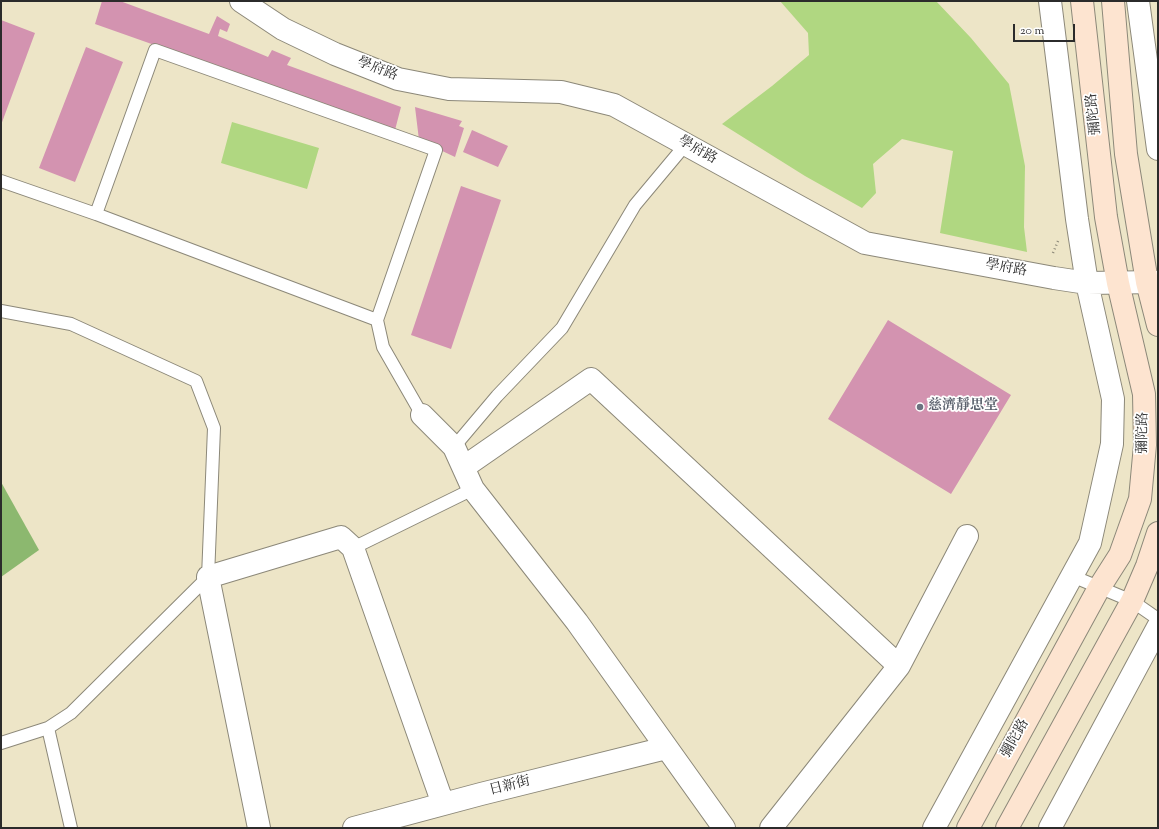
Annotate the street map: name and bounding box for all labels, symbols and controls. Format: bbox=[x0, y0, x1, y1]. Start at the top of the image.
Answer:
scale bar bbox=[1015, 16, 1077, 42]
text: 20 m bbox=[1020, 22, 1044, 40]
street label: 學府路 bbox=[354, 55, 400, 85]
street label: 彌陀路 bbox=[1084, 92, 1106, 136]
street label: 學府路 bbox=[675, 133, 719, 169]
street label: 學府路 bbox=[984, 257, 1028, 281]
place label: 慈濟靜思堂 bbox=[928, 399, 998, 415]
marker: 慈濟靜思堂 bbox=[915, 402, 925, 412]
street label: 彌陀路 bbox=[1135, 412, 1153, 454]
street label: 彌陀路 bbox=[998, 717, 1034, 761]
street label: 日新街 bbox=[488, 774, 532, 800]

